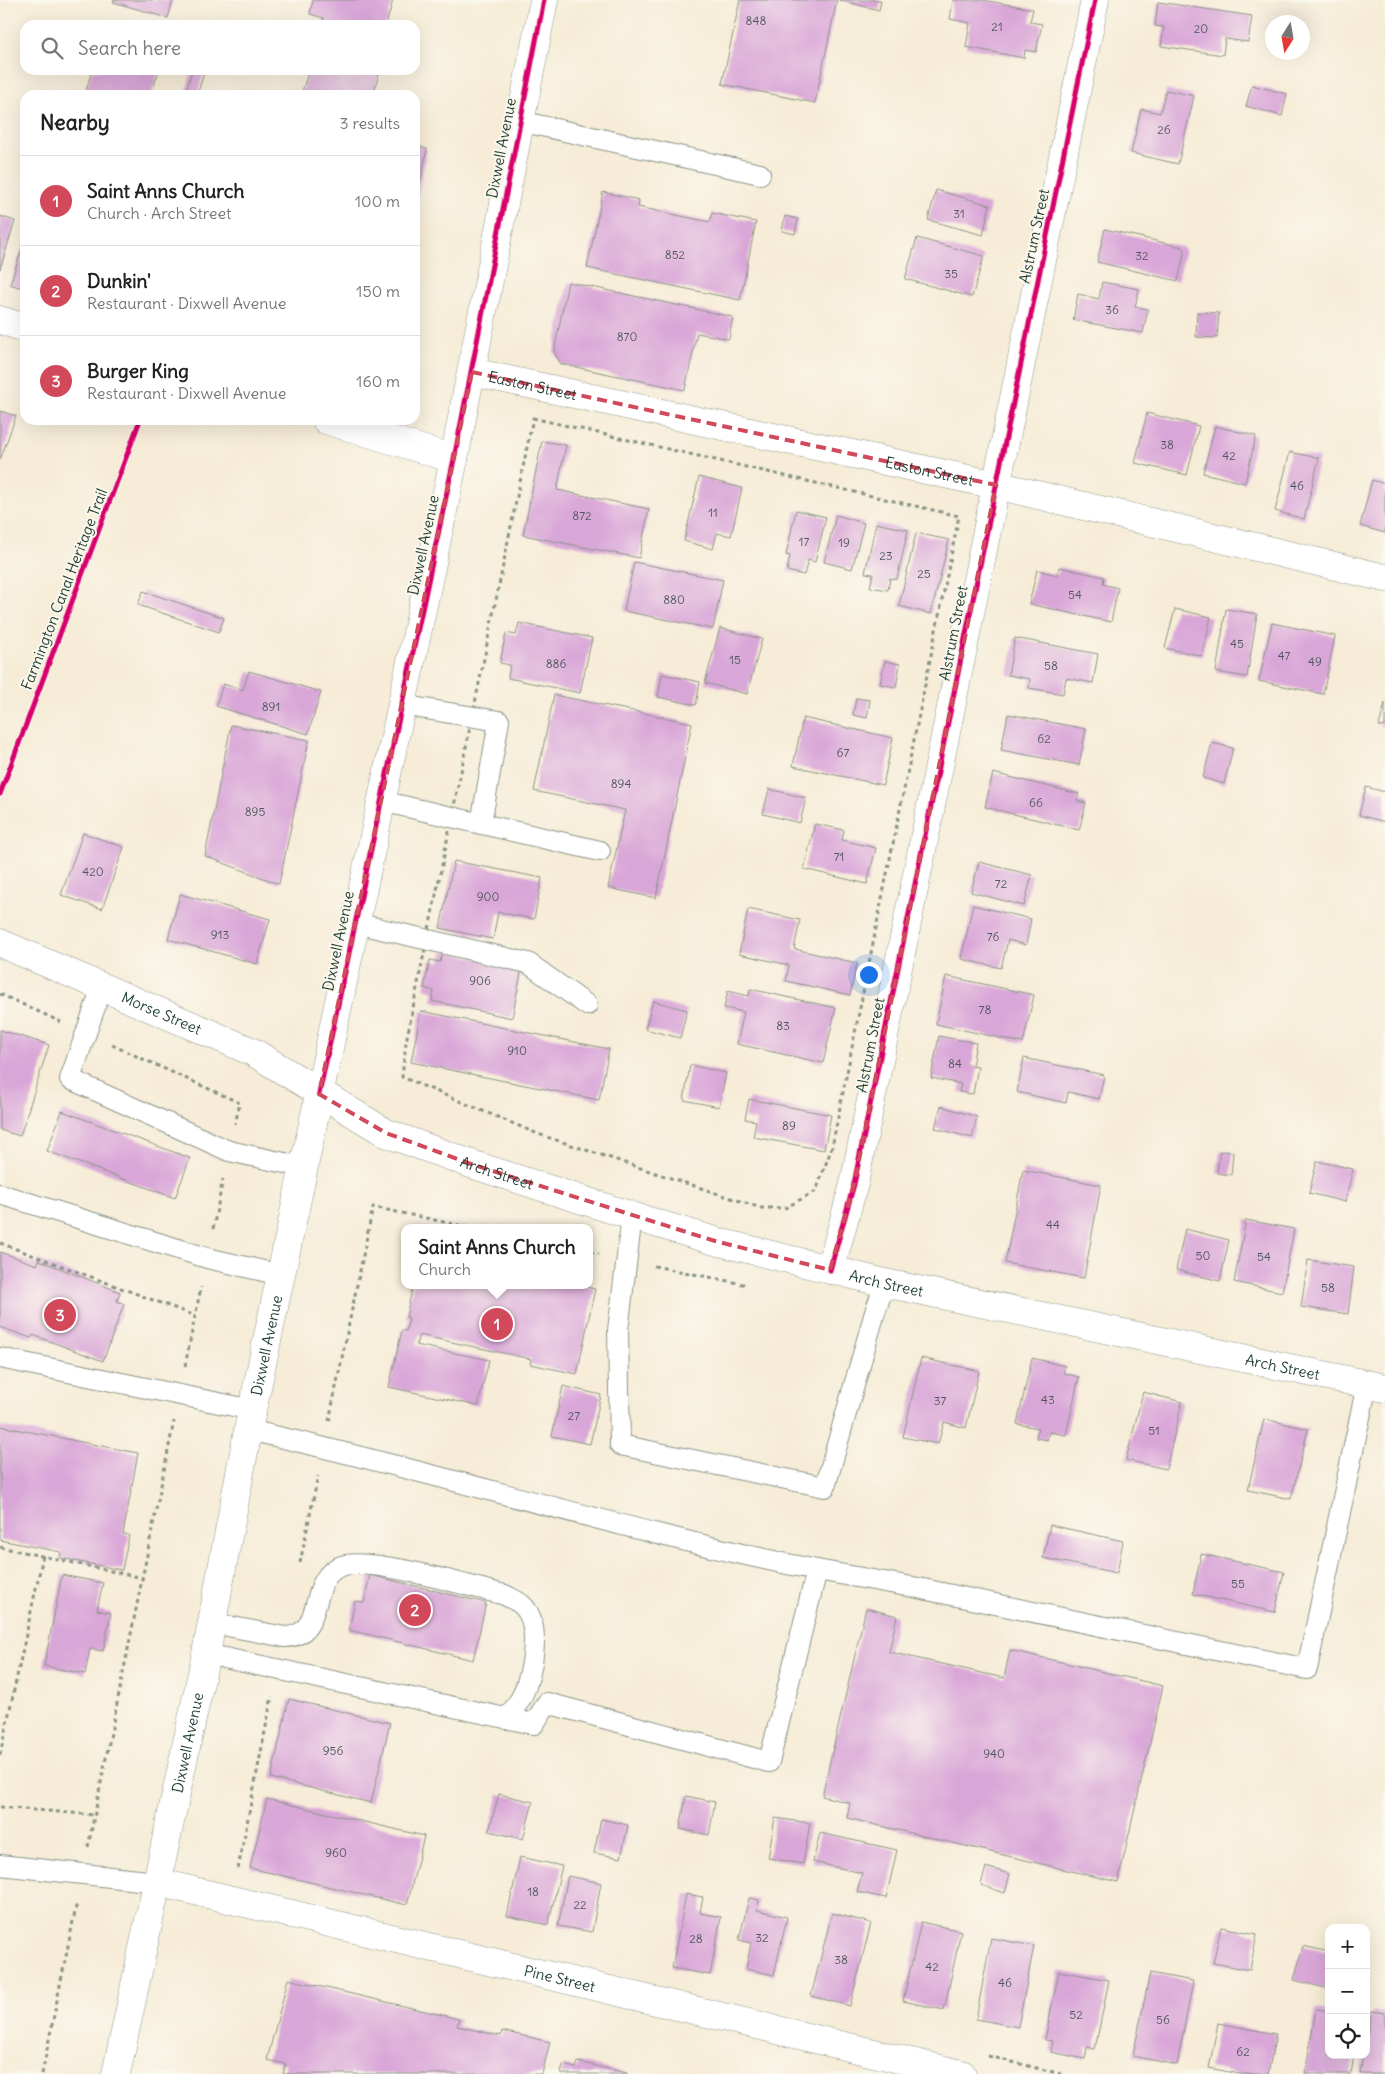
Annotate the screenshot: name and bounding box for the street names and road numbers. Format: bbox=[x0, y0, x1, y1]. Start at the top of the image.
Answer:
street label: Dixwell Avenue bbox=[482, 96, 520, 200]
street label: Alstrum Street bbox=[1015, 187, 1053, 285]
street label: Easton Street bbox=[487, 366, 579, 404]
street label: Easton Street bbox=[884, 452, 975, 489]
street label: Farmington Canal Heritage Trail bbox=[17, 486, 111, 692]
street label: Dixwell Avenue bbox=[403, 493, 443, 597]
street label: Alstrum Street bbox=[934, 584, 972, 682]
street label: Dixwell Avenue bbox=[318, 889, 358, 993]
street label: Morse Street bbox=[119, 987, 205, 1038]
street label: Alstrum Street bbox=[851, 996, 889, 1094]
street label: Arch Street bbox=[458, 1151, 536, 1193]
street label: Arch Street bbox=[847, 1265, 925, 1300]
street label: Dixwell Avenue bbox=[246, 1293, 286, 1397]
street label: Arch Street bbox=[1244, 1349, 1322, 1384]
street label: Dixwell Avenue bbox=[167, 1691, 207, 1794]
street label: Pine Street bbox=[522, 1960, 597, 1996]

